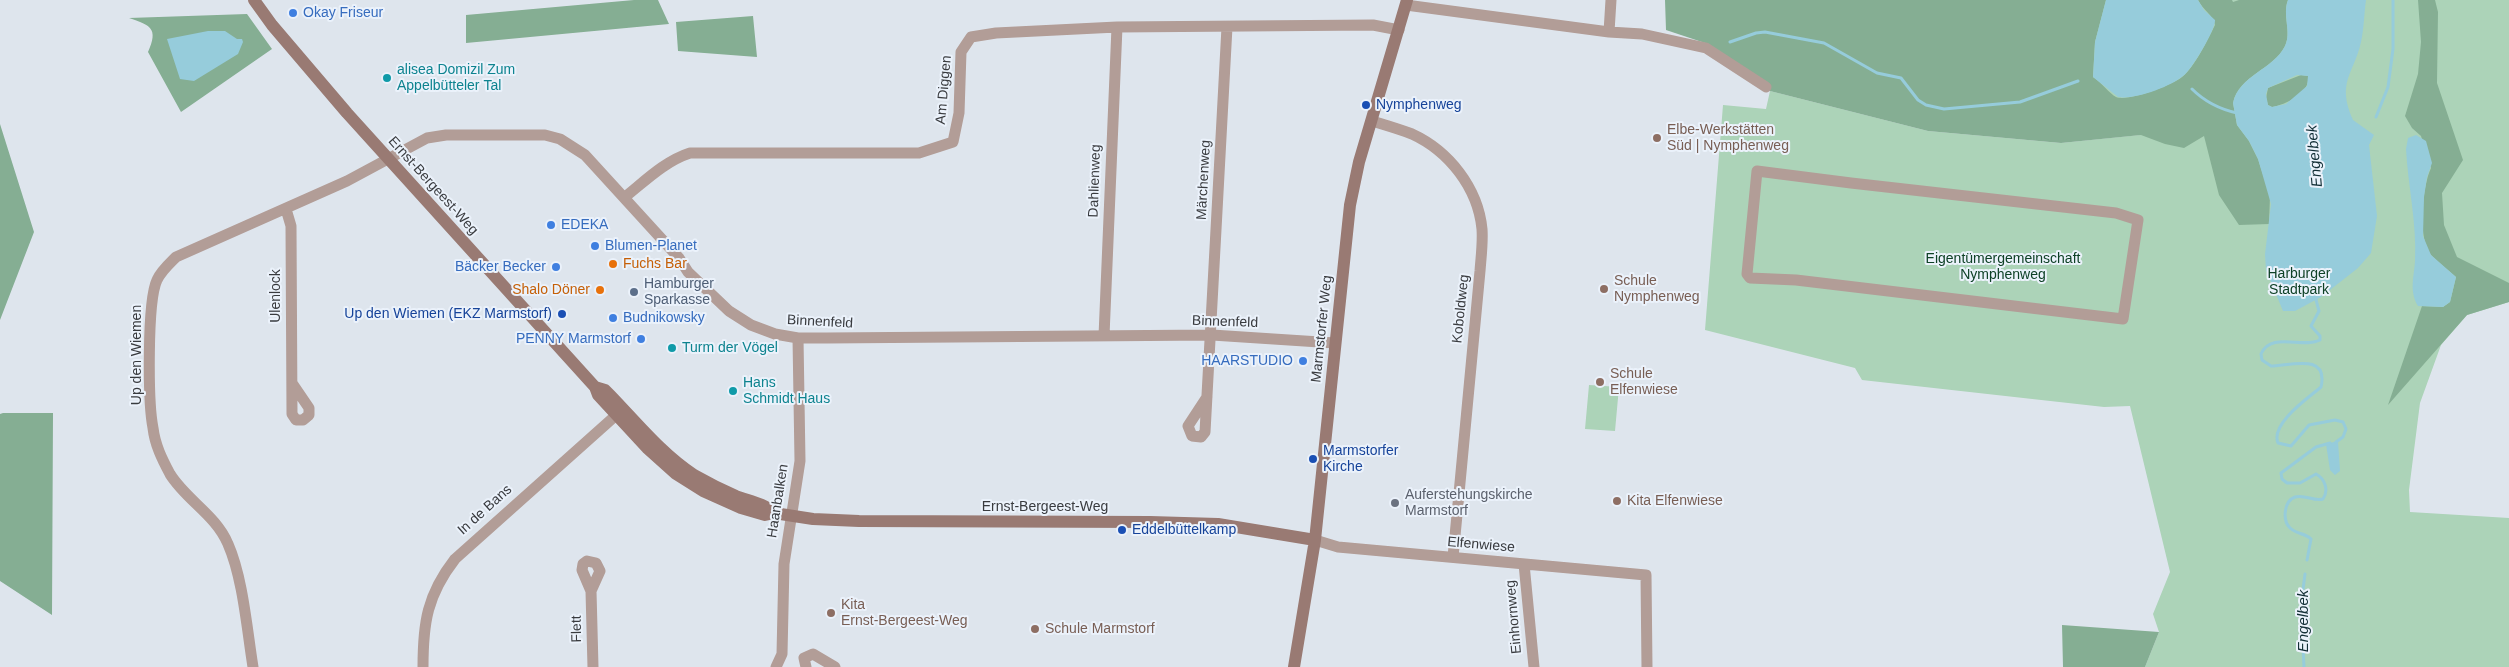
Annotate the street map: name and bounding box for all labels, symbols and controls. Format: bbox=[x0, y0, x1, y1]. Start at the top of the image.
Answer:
place label: Okay Friseur bbox=[303, 5, 383, 21]
marker: Okay Friseur bbox=[287, 7, 299, 19]
street label: Am Diggen bbox=[933, 55, 955, 125]
place label: alisea Domizil Zum Appelbütteler Tal bbox=[397, 62, 515, 94]
marker: alisea Domizil Zum Appelbütteler Tal bbox=[381, 72, 393, 84]
place label: Nymphenweg bbox=[1376, 97, 1462, 113]
marker: Nymphenweg bbox=[1360, 99, 1372, 111]
place label: Elbe-Werkstätten Süd | Nymphenweg bbox=[1667, 122, 1789, 154]
water label: Engelbek bbox=[2303, 124, 2327, 188]
marker: Elbe-Werkstätten Süd | Nymphenweg bbox=[1651, 132, 1663, 144]
street label: Ernst-Bergeest-Weg bbox=[384, 133, 482, 239]
street label: Märchenweg bbox=[1194, 140, 1214, 220]
street label: Dahlienweg bbox=[1085, 144, 1105, 218]
place label: EDEKA bbox=[561, 217, 608, 233]
marker: EDEKA bbox=[545, 219, 557, 231]
place label: Blumen-Planet bbox=[605, 238, 697, 254]
marker: Blumen-Planet bbox=[589, 240, 601, 252]
park label: Eigentümergemeinschaft Nymphenweg bbox=[1926, 251, 2080, 284]
place label: Fuchs Bar bbox=[623, 256, 687, 272]
marker: Fuchs Bar bbox=[607, 258, 619, 270]
place label: Bäcker Becker bbox=[455, 259, 546, 275]
marker: Bäcker Becker bbox=[550, 261, 562, 273]
park label: Harburger Stadtpark bbox=[2267, 266, 2331, 298]
street label: Ulenlock bbox=[268, 269, 284, 323]
place label: Schule Nymphenweg bbox=[1614, 273, 1700, 306]
street label: Marmstorfer Weg bbox=[1308, 274, 1336, 384]
street label: Koboldweg bbox=[1449, 274, 1473, 344]
place label: Hamburger Sparkasse bbox=[644, 276, 714, 308]
place label: Shalo Döner bbox=[512, 282, 590, 298]
marker: Schule Nymphenweg bbox=[1598, 283, 1610, 295]
marker: Shalo Döner bbox=[594, 284, 606, 296]
marker: Hamburger Sparkasse bbox=[628, 286, 640, 298]
street label: Up den Wiemen bbox=[129, 305, 145, 405]
place label: Up den Wiemen (EKZ Marmstorf) bbox=[344, 306, 552, 322]
marker: Up den Wiemen (EKZ Marmstorf) bbox=[556, 308, 568, 320]
place label: Budnikowsky bbox=[623, 310, 705, 326]
marker: Budnikowsky bbox=[607, 312, 619, 324]
street label: Binnenfeld bbox=[787, 312, 853, 332]
street label: Binnenfeld bbox=[1192, 312, 1258, 332]
place label: PENNY Marmstorf bbox=[516, 331, 631, 347]
marker: PENNY Marmstorf bbox=[635, 333, 647, 345]
place label: Turm der Vögel bbox=[682, 340, 778, 356]
marker: Turm der Vögel bbox=[666, 342, 678, 354]
place label: HAARSTUDIO bbox=[1201, 353, 1293, 369]
marker: HAARSTUDIO bbox=[1297, 355, 1309, 367]
place label: Schule Elfenwiese bbox=[1610, 366, 1678, 398]
place label: Hans Schmidt Haus bbox=[743, 375, 830, 408]
marker: Schule Elfenwiese bbox=[1594, 376, 1606, 388]
marker: Hans Schmidt Haus bbox=[727, 385, 739, 397]
place label: Marmstorfer Kirche bbox=[1323, 443, 1398, 476]
marker: Marmstorfer Kirche bbox=[1307, 453, 1319, 465]
street label: Haanbalken bbox=[764, 463, 792, 539]
street label: In de Bans bbox=[455, 481, 515, 539]
place label: Auferstehungskirche Marmstorf bbox=[1405, 487, 1533, 520]
place label: Kita Elfenwiese bbox=[1627, 493, 1723, 509]
marker: Kita Elfenwiese bbox=[1611, 495, 1623, 507]
marker: Auferstehungskirche Marmstorf bbox=[1389, 497, 1401, 509]
street label: Ernst-Bergeest-Weg bbox=[982, 499, 1108, 515]
place label: Eddelbüttelkamp bbox=[1132, 522, 1236, 538]
marker: Eddelbüttelkamp bbox=[1116, 524, 1128, 536]
street label: Elfenwiese bbox=[1447, 534, 1515, 556]
street label: Einhornweg bbox=[1502, 579, 1526, 655]
water label: Engelbek bbox=[2295, 590, 2313, 652]
place label: Kita Ernst-Bergeest-Weg bbox=[841, 597, 968, 630]
marker: Kita Ernst-Bergeest-Weg bbox=[825, 607, 837, 619]
street label: Flett bbox=[568, 615, 586, 643]
place label: Schule Marmstorf bbox=[1045, 621, 1155, 637]
marker: Schule Marmstorf bbox=[1029, 623, 1041, 635]

